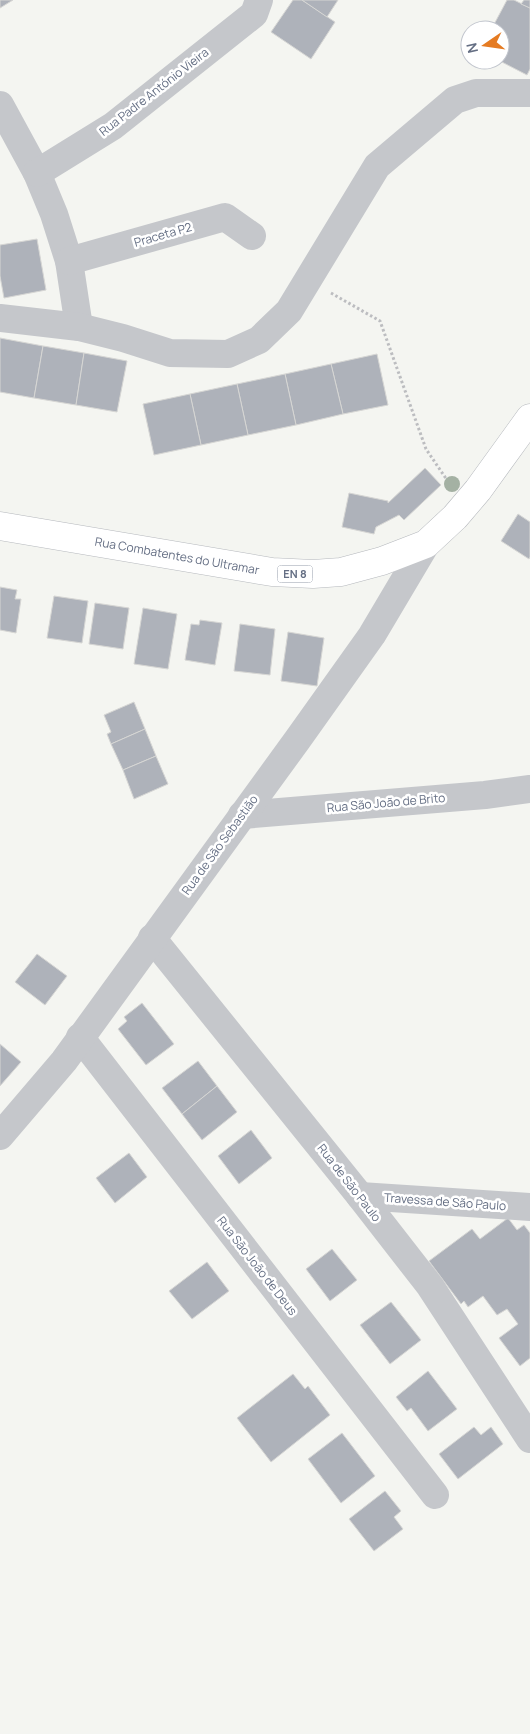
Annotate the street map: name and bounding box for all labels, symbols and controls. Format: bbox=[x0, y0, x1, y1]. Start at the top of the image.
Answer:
north arrow bbox=[460, 20, 510, 70]
text: N bbox=[461, 41, 482, 55]
street label: Rua Padre António Vieira bbox=[96, 44, 212, 140]
street label: Praceta P2 bbox=[132, 218, 194, 251]
street label: Rua Combatentes do Ultramar bbox=[93, 533, 261, 578]
road number: EN 8 bbox=[278, 566, 312, 582]
street label: Rua São João de Brito bbox=[326, 789, 446, 816]
street label: Rua de São Sebastião bbox=[178, 791, 262, 898]
street label: Rua de São Paulo bbox=[314, 1140, 385, 1225]
street label: Travessa de São Paulo bbox=[383, 1189, 507, 1214]
street label: Rua São João de Deus bbox=[213, 1213, 301, 1319]

